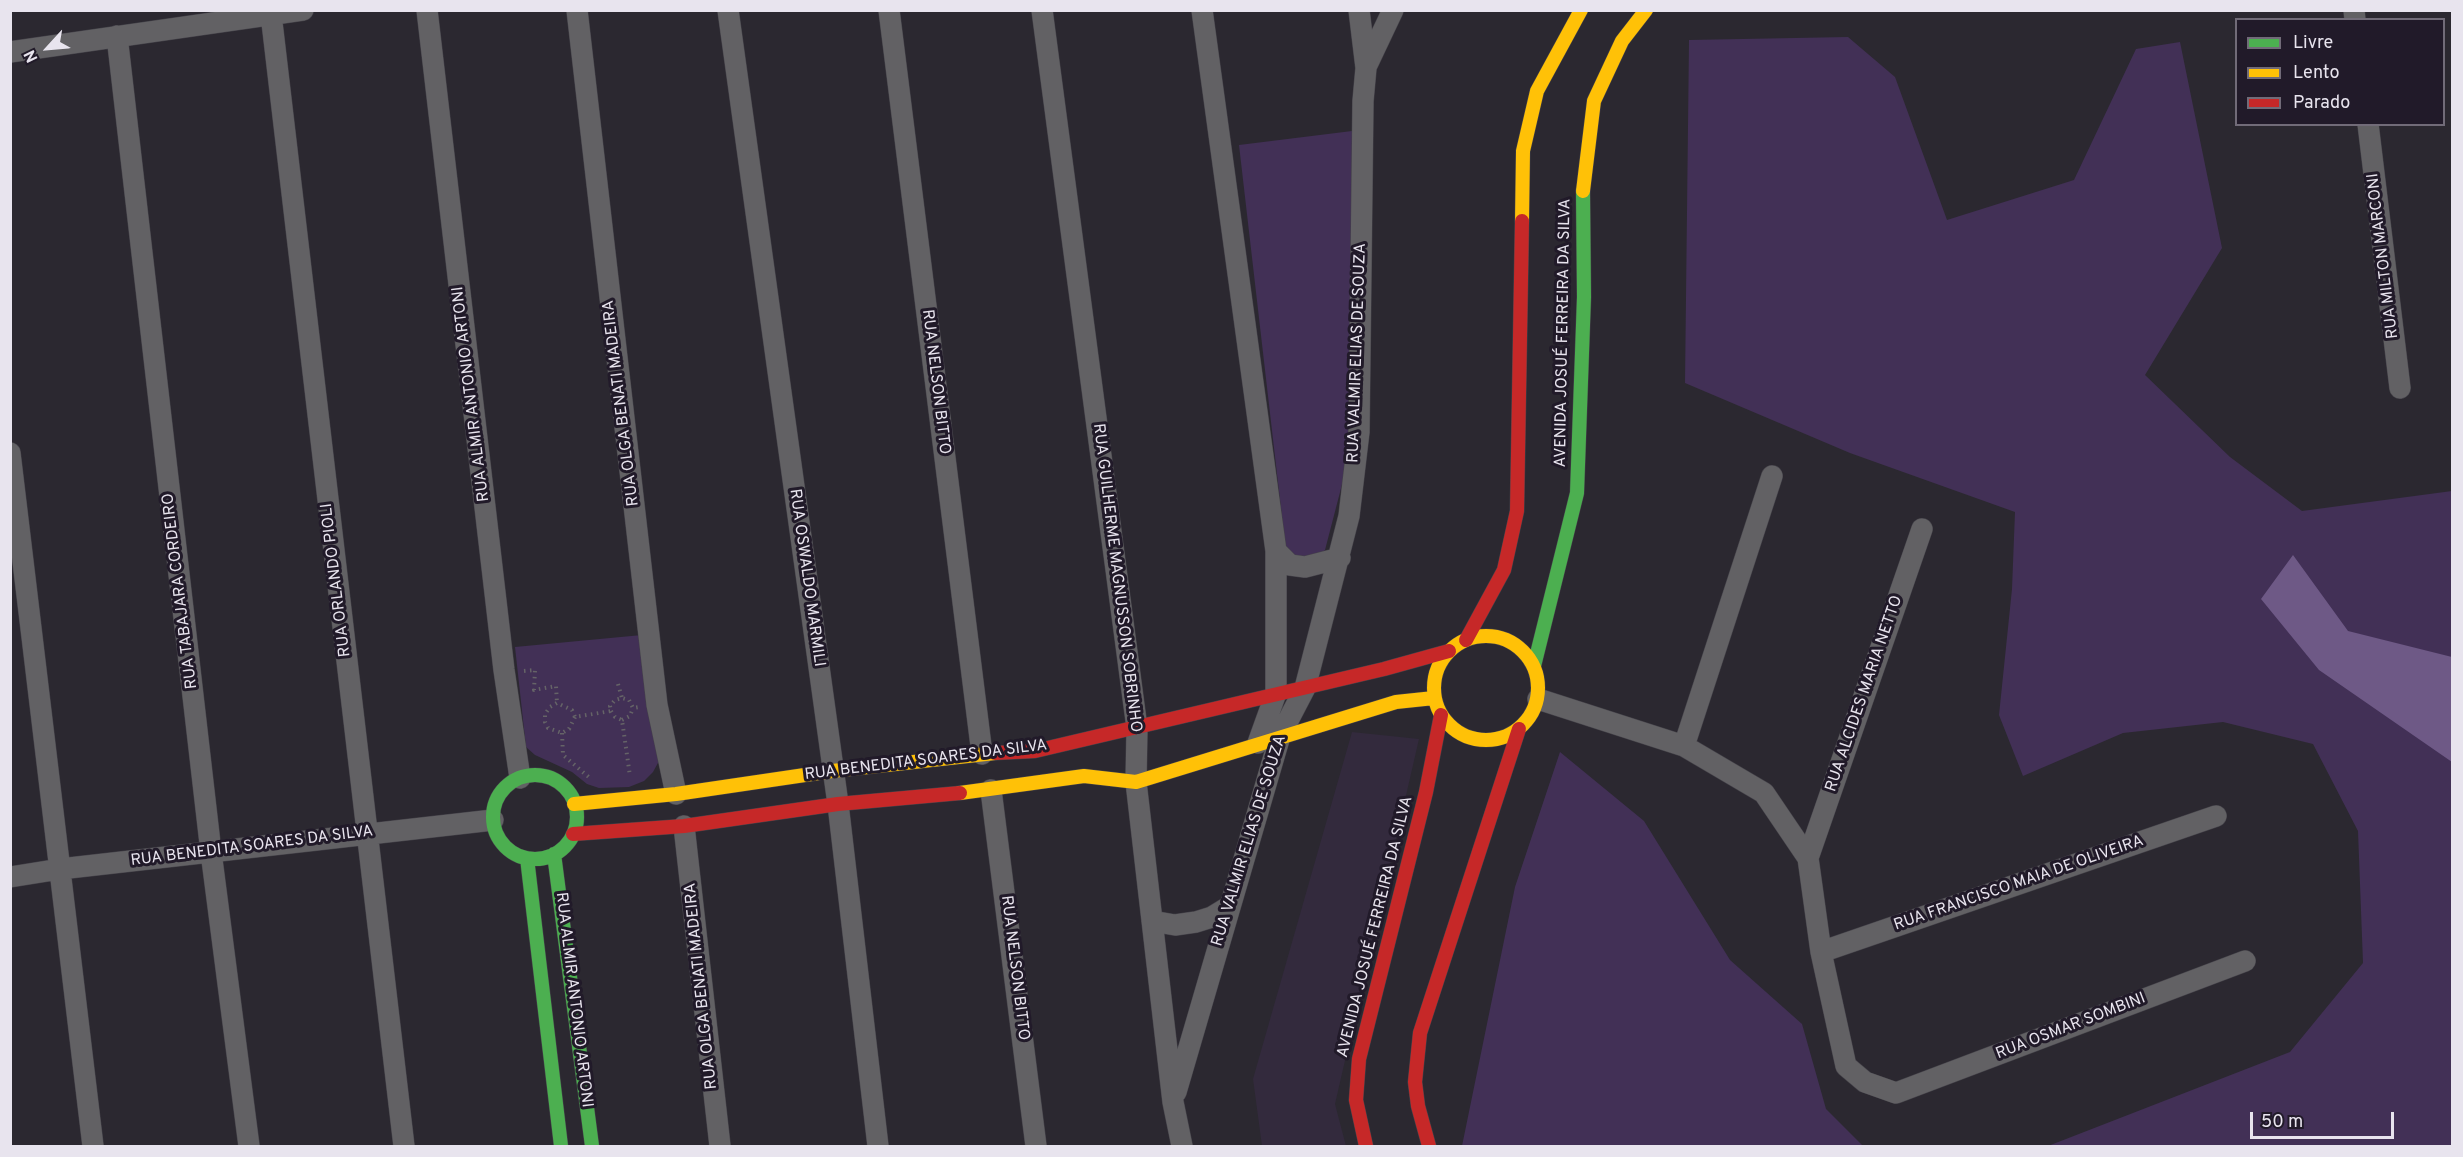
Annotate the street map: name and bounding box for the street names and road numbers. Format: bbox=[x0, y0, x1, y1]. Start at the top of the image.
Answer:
street label: RUA MILTON MARCONI bbox=[2364, 172, 2404, 340]
street label: AVENIDA JOSUÉ FERREIRA DA SILVA bbox=[1552, 198, 1576, 468]
street label: RUA VALMIR ELIAS DE SOUZA bbox=[1345, 243, 1371, 463]
street label: RUA ALMIR ANTONIO ARTONI bbox=[449, 285, 495, 503]
street label: RUA OLGA BENATI MADEIRA bbox=[600, 299, 644, 507]
street label: RUA NELSON BITTO bbox=[917, 308, 953, 456]
street label: RUA GUILHERME MAGNUSSON SOBRINHO bbox=[1088, 422, 1144, 734]
street label: RUA OSWALDO MARMILI bbox=[784, 488, 828, 668]
street label: RUA TABAJARA CORDEIRO bbox=[159, 492, 203, 690]
street label: RUA ORLANDO PIOLI bbox=[318, 502, 356, 658]
street label: RUA ALCIDES MARIA NETTO bbox=[1822, 593, 1908, 795]
street label: RUA VALMIR ELIAS DE SOUZA bbox=[1209, 733, 1291, 949]
street label: RUA BENEDITA SOARES DA SILVA bbox=[804, 737, 1048, 785]
street label: AVENIDA JOSUÉ FERREIRA DA SILVA bbox=[1334, 794, 1418, 1060]
street label: RUA BENEDITA SOARES DA SILVA bbox=[130, 823, 374, 871]
street label: RUA FRANCISCO MAIA DE OLIVEIRA bbox=[1892, 832, 2146, 936]
street label: RUA OLGA BENATI MADEIRA bbox=[682, 882, 722, 1090]
street label: RUA ALMIR ANTONIO ARTONI bbox=[550, 891, 596, 1109]
street label: RUA NELSON BITTO bbox=[996, 894, 1032, 1042]
street label: RUA OSMAR SOMBINI bbox=[1993, 990, 2149, 1064]

